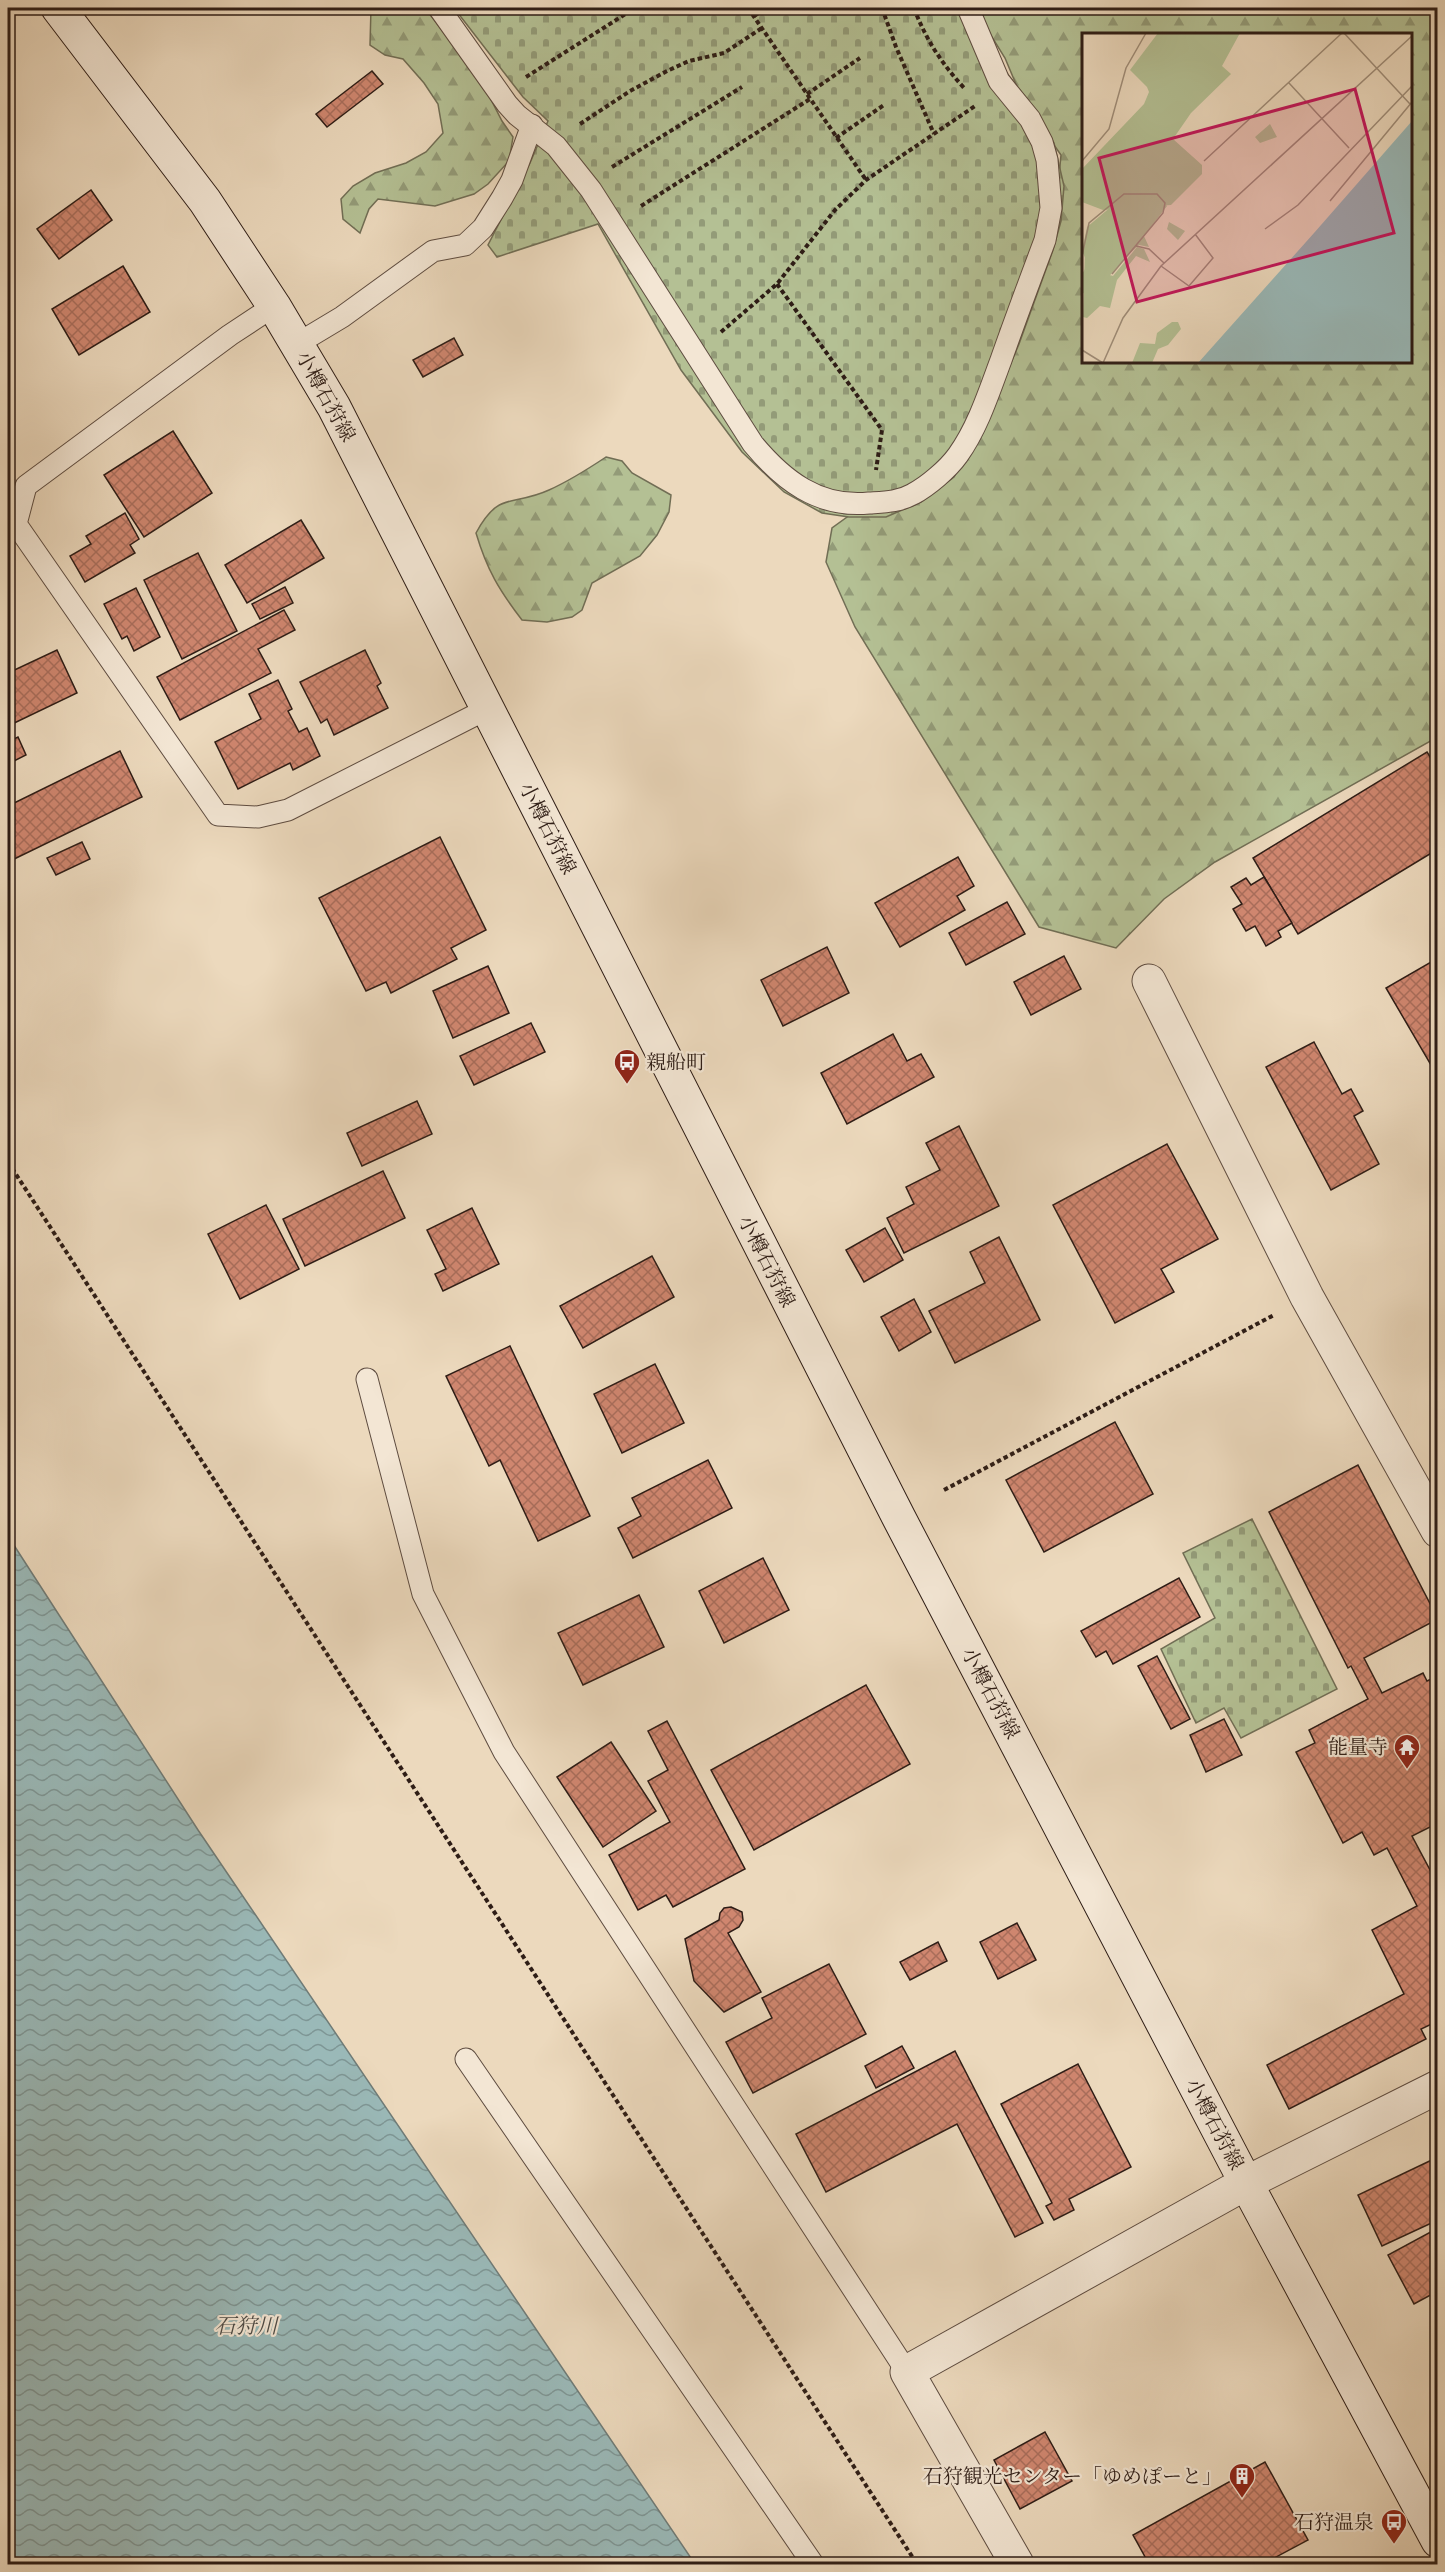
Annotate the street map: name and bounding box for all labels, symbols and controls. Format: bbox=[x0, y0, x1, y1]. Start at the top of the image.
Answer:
inset map bbox=[1082, 33, 1412, 363]
street label: 小樽石狩線 bbox=[290, 346, 362, 446]
street label: 小樽石狩線 bbox=[514, 778, 582, 878]
bus stop icon: 親船町 bbox=[612, 1047, 642, 1085]
place label: 親船町 bbox=[646, 1049, 706, 1075]
street label: 小樽石狩線 bbox=[733, 1211, 801, 1311]
street label: 小樽石狩線 bbox=[956, 1643, 1026, 1743]
temple icon: 能量寺 bbox=[1392, 1732, 1422, 1770]
place label: 能量寺 bbox=[1328, 1734, 1388, 1760]
street label: 小樽石狩線 bbox=[1180, 2074, 1250, 2174]
water label: 石狩川 bbox=[215, 2312, 279, 2339]
building icon: 石狩観光センター「ゆめぽーと」 bbox=[1227, 2461, 1257, 2499]
place label: 石狩観光センター「ゆめぽーと」 bbox=[923, 2463, 1222, 2489]
bus stop icon: 石狩温泉 bbox=[1379, 2507, 1409, 2545]
place label: 石狩温泉 bbox=[1294, 2509, 1374, 2535]

